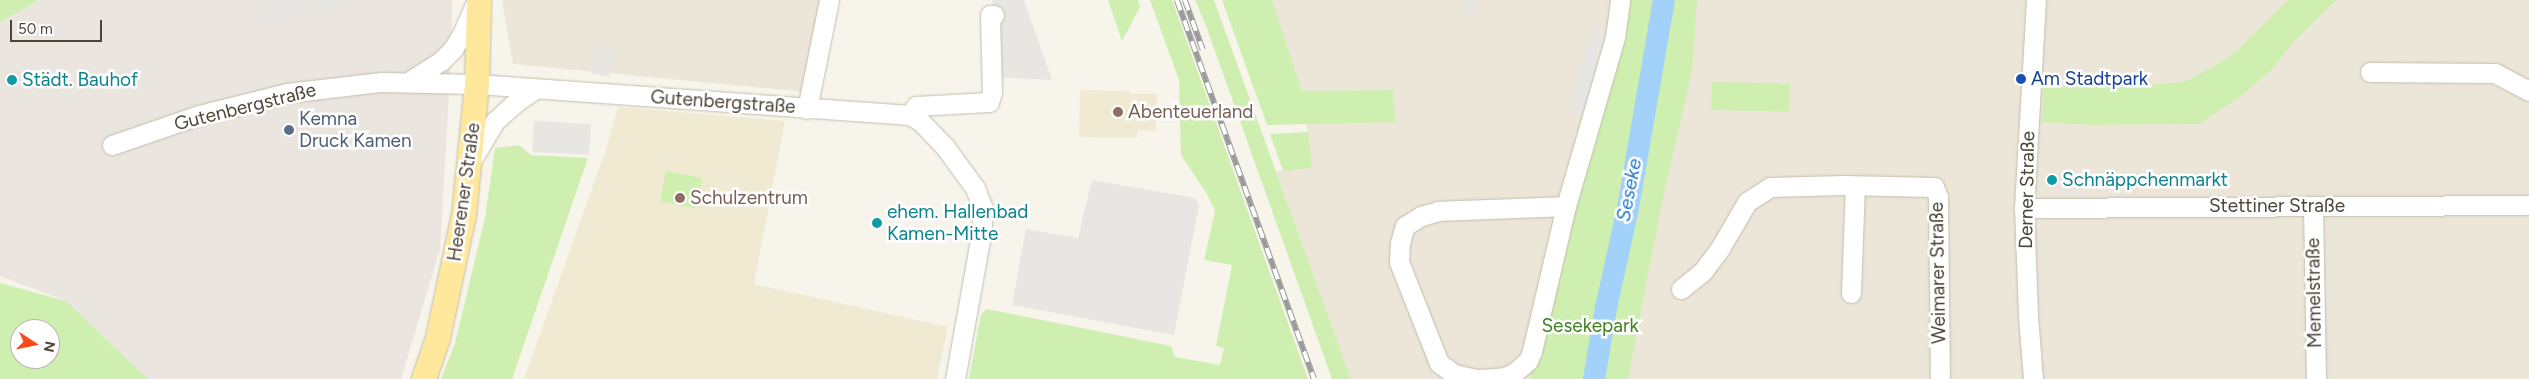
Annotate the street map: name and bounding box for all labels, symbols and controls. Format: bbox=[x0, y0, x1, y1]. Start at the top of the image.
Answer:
scale bar bbox=[12, 10, 105, 42]
text: 50 m bbox=[18, 20, 53, 38]
place label: Am Stadtpark bbox=[2031, 68, 2148, 90]
place label: Städt. Bauhof bbox=[22, 69, 138, 91]
marker: Am Stadtpark bbox=[2015, 73, 2027, 85]
marker: Städt. Bauhof bbox=[6, 74, 18, 86]
street label: Gutenbergstraße bbox=[172, 78, 318, 136]
street label: Gutenbergstraße bbox=[650, 86, 796, 118]
place label: Abenteuerland bbox=[1128, 101, 1253, 123]
marker: Abenteuerland bbox=[1112, 106, 1124, 118]
place label: Kemna Druck Kamen bbox=[299, 108, 412, 152]
street label: Heerener Straße bbox=[443, 121, 485, 263]
marker: Kemna Druck Kamen bbox=[283, 124, 295, 136]
street label: Derner Straße bbox=[2015, 131, 2039, 249]
water label: Seseke bbox=[1611, 156, 1647, 224]
place label: Schnäppchenmarkt bbox=[2062, 169, 2228, 191]
marker: Schnäppchenmarkt bbox=[2046, 174, 2058, 186]
place label: Schulzentrum bbox=[690, 187, 808, 209]
marker: Schulzentrum bbox=[674, 192, 686, 204]
street label: Stettiner Straße bbox=[2209, 195, 2345, 217]
place label: ehem. Hallenbad Kamen-Mitte bbox=[887, 201, 1028, 245]
street label: Weimarer Straße bbox=[1925, 202, 1951, 344]
marker: ehem. Hallenbad Kamen-Mitte bbox=[871, 217, 883, 229]
street label: Memelstraße bbox=[2302, 238, 2326, 348]
park label: Sesekepark bbox=[1541, 315, 1639, 337]
north arrow bbox=[10, 319, 60, 369]
text: N bbox=[40, 340, 59, 354]

